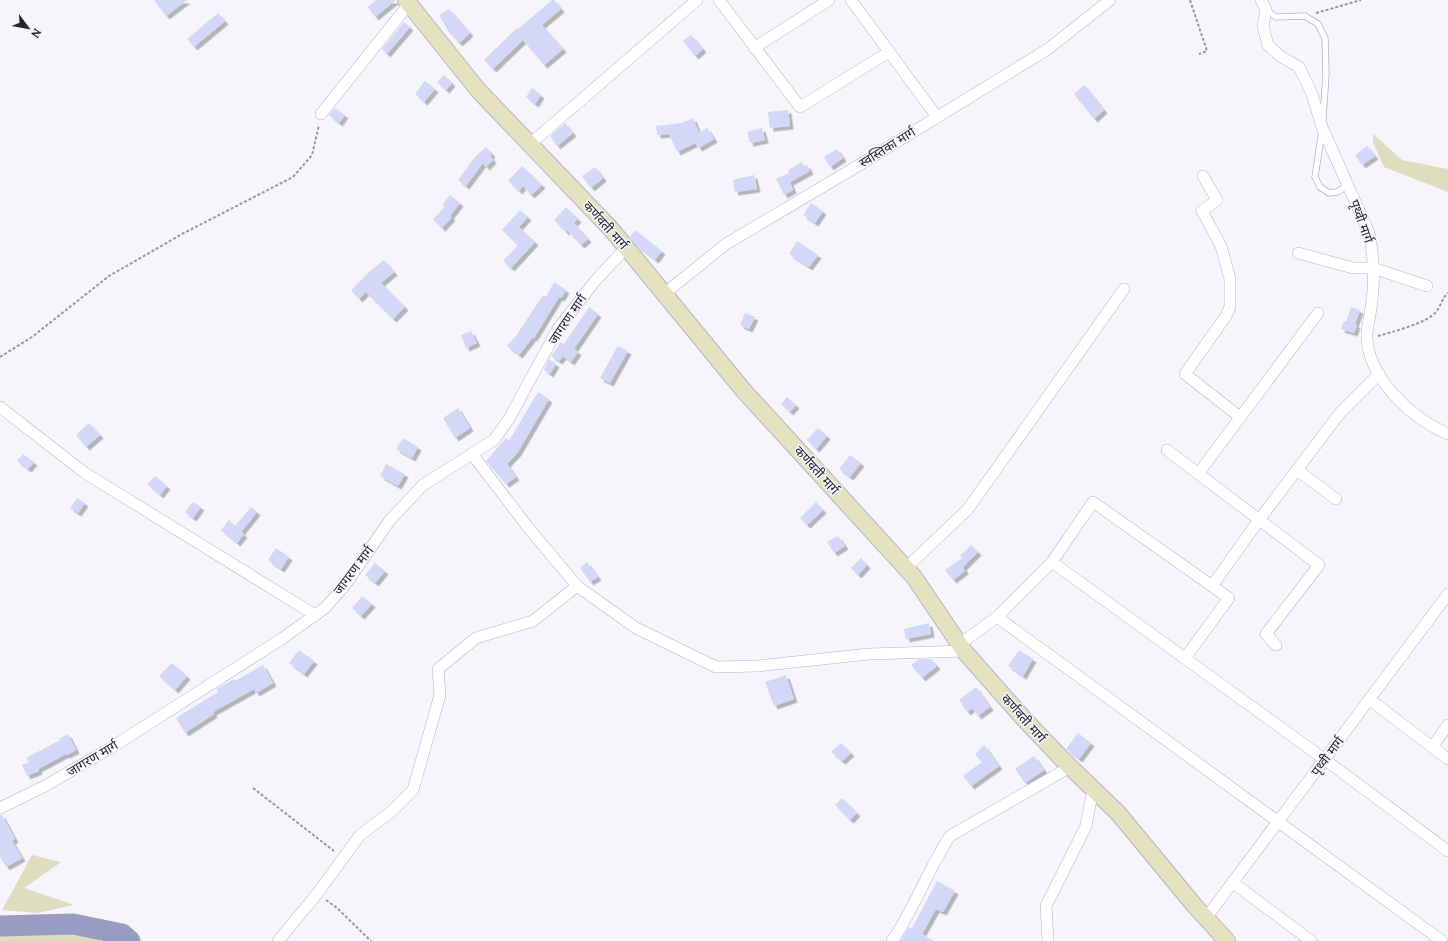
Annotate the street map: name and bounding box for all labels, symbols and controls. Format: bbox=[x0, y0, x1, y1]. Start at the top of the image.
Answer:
north arrow bbox=[8, 8, 48, 48]
text: N bbox=[28, 26, 45, 41]
street label: स्वस्तिका मार्ग bbox=[856, 123, 919, 171]
street label: पृथ्वी मार्ग bbox=[1346, 197, 1378, 246]
street label: कर्णवती मार्ग bbox=[579, 198, 632, 254]
street label: जागरण मार्ग bbox=[544, 290, 591, 348]
street label: कर्णवती मार्ग bbox=[790, 443, 843, 499]
street label: जागरण मार्ग bbox=[329, 542, 378, 598]
street label: कर्णवती मार्ग bbox=[997, 691, 1050, 747]
street label: पृथ्वी मार्ग bbox=[1307, 732, 1348, 779]
street label: जागरण मार्ग bbox=[63, 736, 122, 780]

